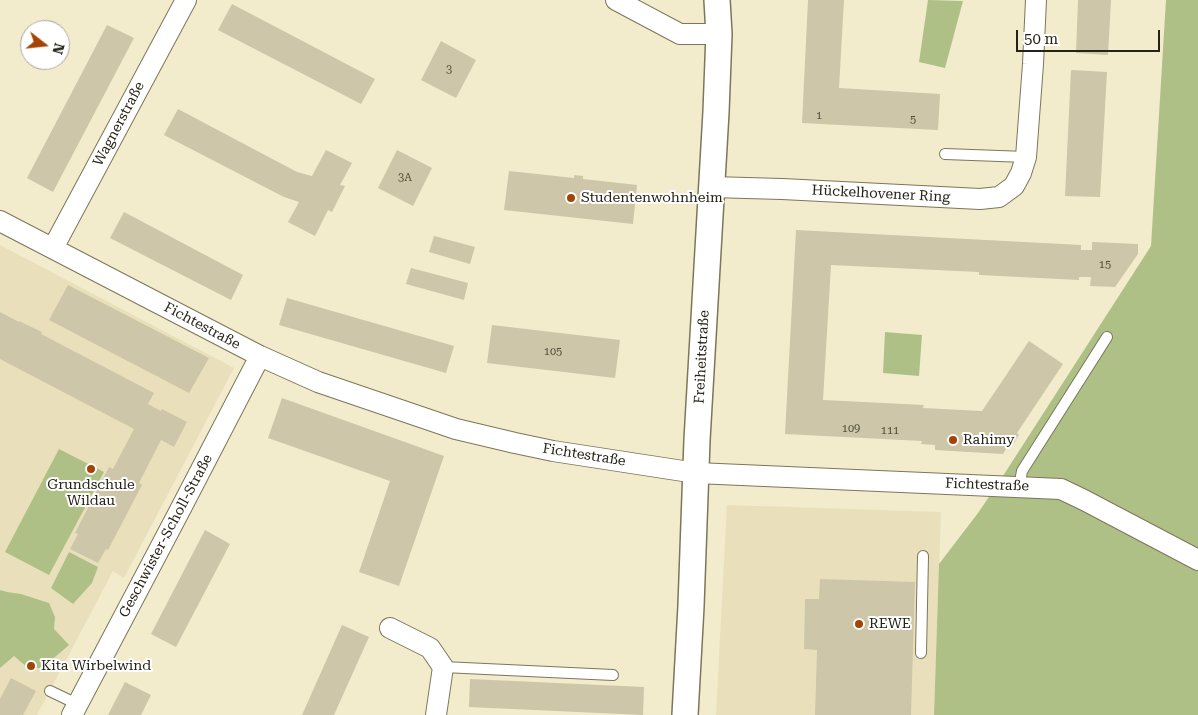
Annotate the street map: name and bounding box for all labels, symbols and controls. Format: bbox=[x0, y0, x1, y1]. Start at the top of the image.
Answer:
north arrow bbox=[20, 20, 70, 70]
scale bar bbox=[1018, 20, 1162, 52]
text: 50 m bbox=[1024, 30, 1058, 48]
text: N bbox=[49, 41, 68, 56]
house number: 3 bbox=[446, 63, 452, 77]
street label: Wagnerstraße bbox=[90, 79, 148, 169]
house number: 1 bbox=[816, 109, 822, 123]
house number: 5 bbox=[910, 113, 916, 127]
house number: 3A bbox=[398, 171, 412, 185]
street label: Hückelhovener Ring bbox=[811, 182, 951, 206]
place label: Studentenwohnheim bbox=[581, 190, 723, 206]
marker: Studentenwohnheim bbox=[565, 192, 577, 204]
house number: 15 bbox=[1099, 258, 1111, 272]
street label: Fichtestraße bbox=[161, 299, 243, 353]
street label: Freiheitstraße bbox=[691, 310, 713, 404]
house number: 105 bbox=[544, 345, 562, 359]
house number: 109 bbox=[842, 422, 860, 436]
house number: 111 bbox=[881, 424, 899, 438]
place label: Rahimy bbox=[963, 432, 1015, 448]
marker: Rahimy bbox=[947, 434, 959, 446]
street label: Fichtestraße bbox=[541, 440, 627, 470]
street label: Geschwister-Scholl-Straße bbox=[116, 451, 216, 621]
marker: Grundschule Wildau bbox=[85, 463, 97, 475]
street label: Fichtestraße bbox=[945, 475, 1029, 495]
place label: Grundschule Wildau bbox=[47, 477, 135, 510]
place label: REWE bbox=[869, 616, 911, 632]
marker: REWE bbox=[853, 618, 865, 630]
place label: Kita Wirbelwind bbox=[41, 658, 151, 674]
marker: Kita Wirbelwind bbox=[25, 660, 37, 672]

